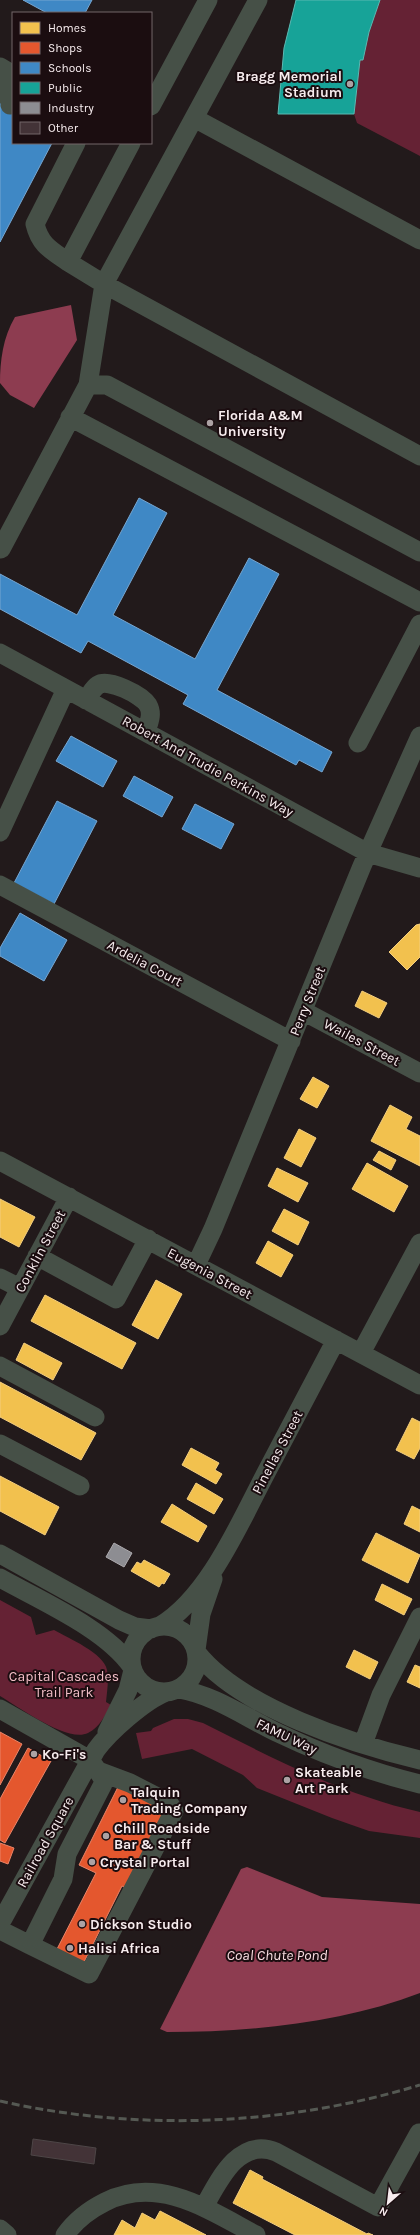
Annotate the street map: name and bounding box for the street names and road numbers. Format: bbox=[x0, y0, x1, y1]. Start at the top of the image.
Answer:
street label: Robert And Trudie Perkins Way bbox=[119, 712, 297, 821]
street label: Ardelia Court bbox=[104, 937, 185, 990]
street label: Perry Street bbox=[286, 964, 329, 1038]
street label: Wailes Street bbox=[321, 1015, 403, 1070]
street label: Conklin Street bbox=[12, 1207, 69, 1295]
street label: Eugenia Street bbox=[164, 1244, 255, 1303]
street label: Pinellas Street bbox=[248, 1408, 307, 1497]
street label: FAMU Way bbox=[254, 1715, 320, 1758]
street label: Railroad Square bbox=[13, 1794, 77, 1891]

